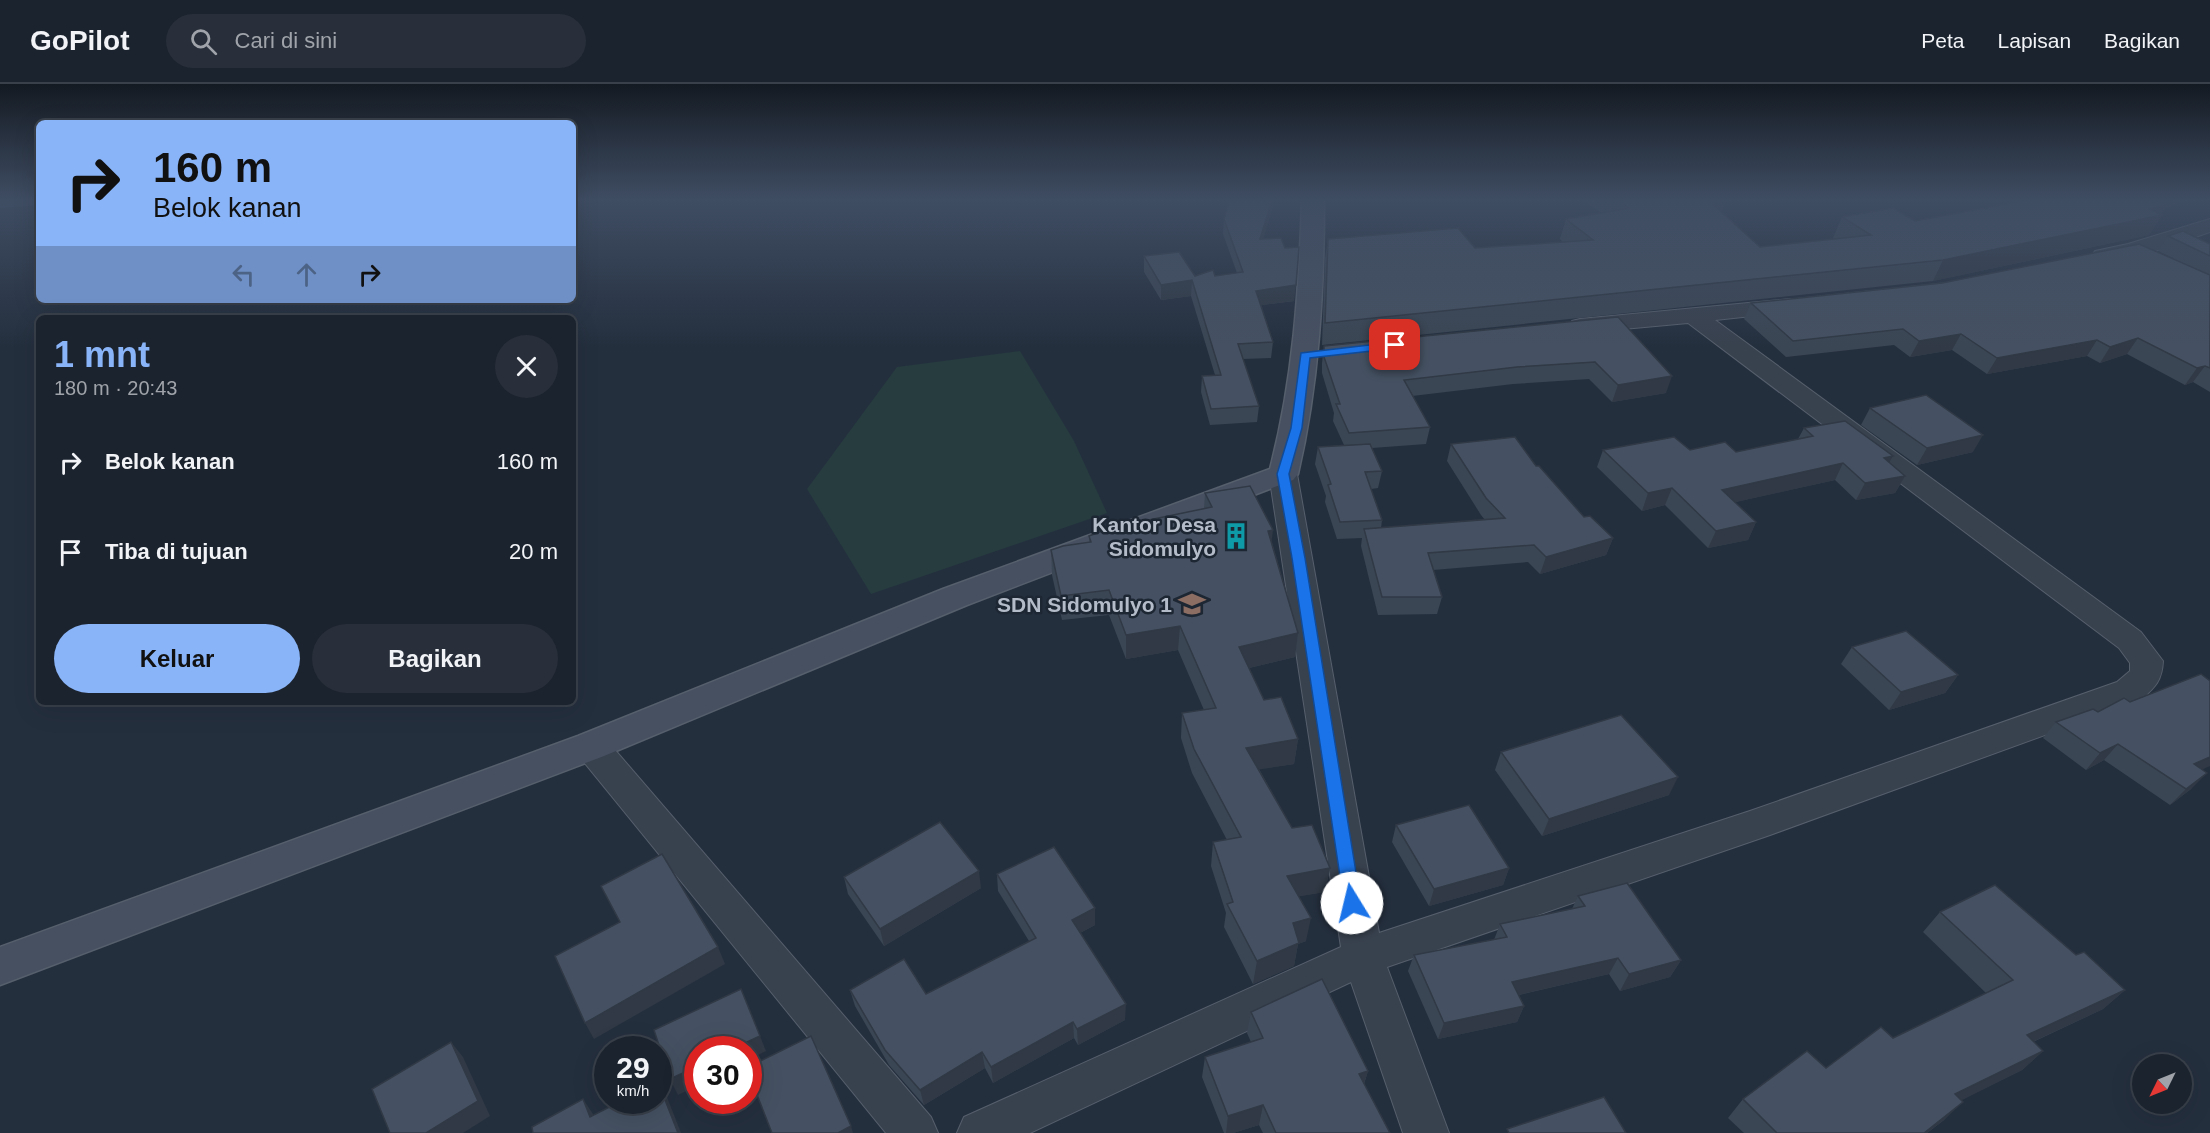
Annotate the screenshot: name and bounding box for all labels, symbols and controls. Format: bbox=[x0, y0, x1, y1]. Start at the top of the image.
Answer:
search box bbox=[166, 14, 586, 68]
text: GoPilot bbox=[30, 25, 130, 56]
icon: search bbox=[187, 25, 220, 58]
text: Cari di sini bbox=[235, 28, 337, 53]
text: Peta bbox=[1921, 29, 1965, 52]
text: Lapisan bbox=[1998, 29, 2071, 52]
text: Bagikan bbox=[2104, 29, 2180, 52]
icon: right bbox=[54, 144, 132, 222]
text: 160 m bbox=[153, 144, 272, 191]
text: Belok kanan bbox=[153, 193, 302, 223]
icon: left bbox=[227, 258, 260, 291]
icon: ahead bbox=[290, 258, 323, 291]
icon: right bbox=[353, 258, 386, 291]
pin bbox=[1369, 319, 1420, 370]
icon: arrive bbox=[1378, 328, 1411, 361]
text: 1 mnt bbox=[54, 334, 150, 375]
button: close bbox=[495, 335, 558, 398]
text: 180 m · 20:43 bbox=[54, 377, 177, 399]
icon: right bbox=[54, 446, 87, 479]
text: Belok kanan bbox=[105, 449, 235, 474]
text: 160 m bbox=[497, 449, 558, 474]
place label: Kantor Desa Sidomulyo bbox=[1092, 513, 1216, 560]
building icon: Kantor Desa Sidomulyo bbox=[1221, 521, 1251, 551]
icon: arrive bbox=[54, 536, 87, 569]
text: Tiba di tujuan bbox=[105, 539, 248, 564]
text: 20 m bbox=[509, 539, 558, 564]
school or university icon: SDN Sidomulyo 1 bbox=[1177, 589, 1207, 619]
place label: SDN Sidomulyo 1 bbox=[997, 593, 1172, 616]
button: Keluar bbox=[54, 624, 300, 693]
button: Bagikan bbox=[312, 624, 558, 693]
position arrow bbox=[1320, 871, 1384, 935]
speed limit sign: 30 bbox=[684, 1036, 762, 1114]
text: 29 bbox=[616, 1051, 650, 1084]
north arrow bbox=[2132, 1054, 2192, 1114]
map controls bbox=[2132, 1054, 2192, 1114]
text: km/h bbox=[617, 1082, 649, 1099]

